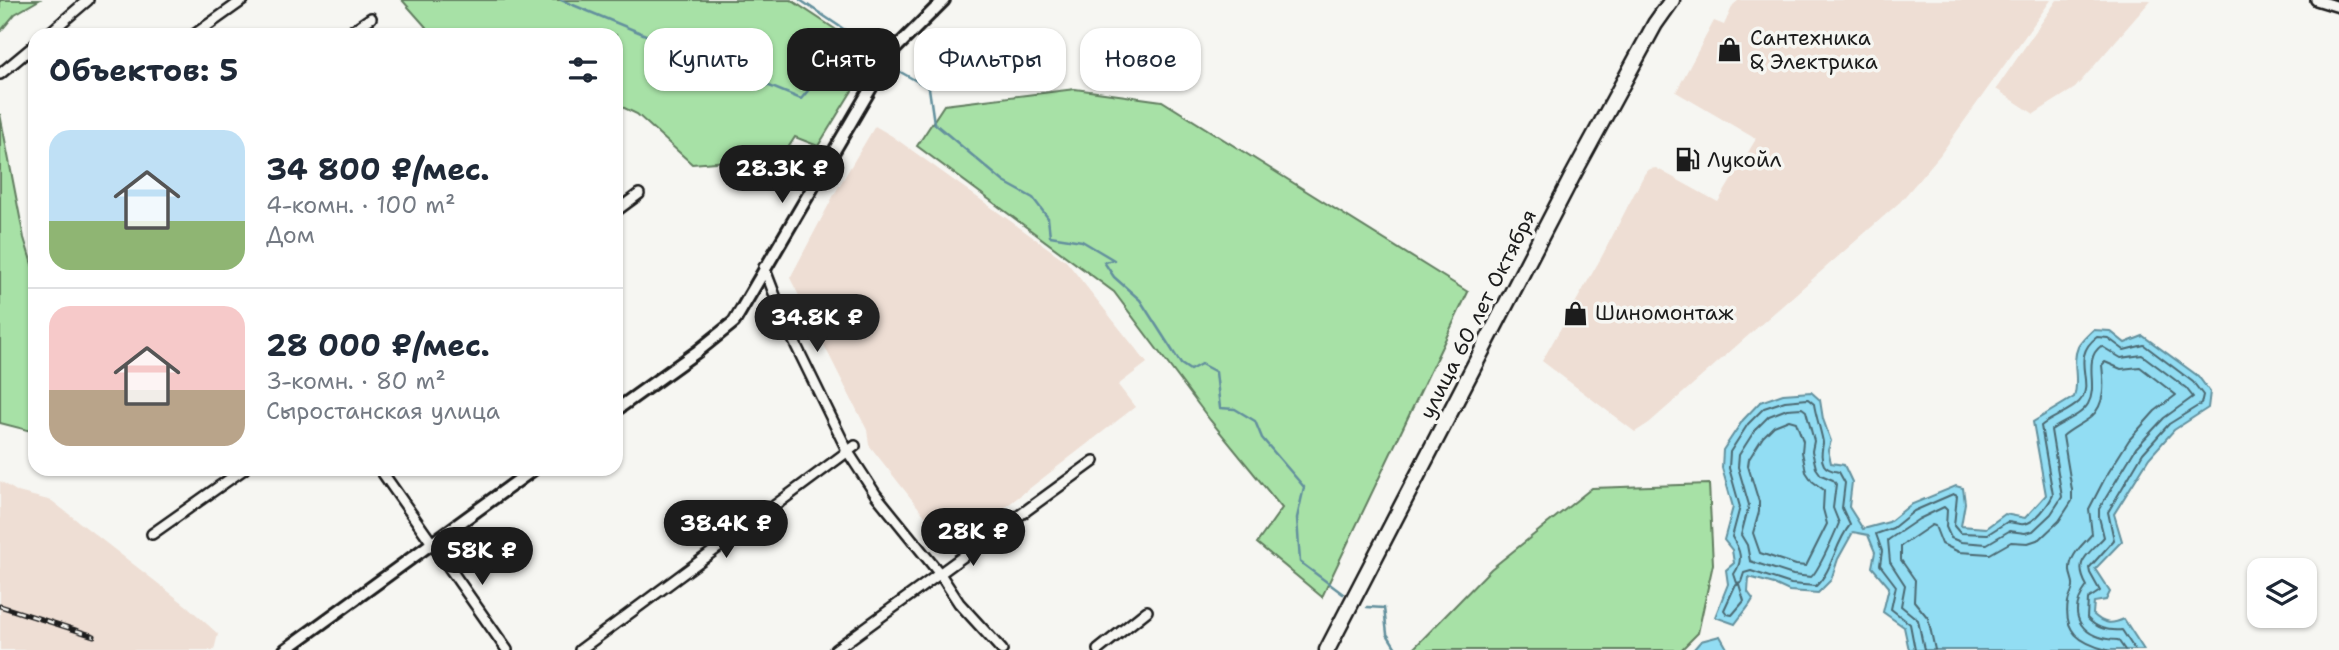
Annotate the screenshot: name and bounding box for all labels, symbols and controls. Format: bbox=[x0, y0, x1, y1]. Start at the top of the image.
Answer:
place label: Сантехника & Электрика bbox=[1750, 24, 1878, 76]
chip: Купить bbox=[644, 28, 773, 91]
chip: Снять bbox=[787, 28, 900, 91]
chip: Фильтры bbox=[914, 28, 1066, 91]
chip: Новое bbox=[1080, 28, 1201, 91]
shop icon: Сантехника & Электрика bbox=[1716, 36, 1744, 64]
text: Объектов: 5 bbox=[49, 50, 238, 91]
icon: filters bbox=[564, 51, 602, 89]
pin: 28.3K ₽ bbox=[717, 146, 847, 205]
fuel station icon: Лукойл bbox=[1673, 146, 1701, 174]
place label: Лукойл bbox=[1707, 146, 1782, 174]
text: 34 800 ₽/мес. bbox=[266, 149, 490, 190]
text: 28.3K ₽ bbox=[735, 153, 829, 183]
icon: home bbox=[105, 158, 189, 242]
text: 4-комн. · 100 m² bbox=[266, 190, 456, 220]
street label: улица 60 лет Октября bbox=[1413, 204, 1543, 424]
text: Дом bbox=[266, 220, 315, 250]
pin: 34.8K ₽ bbox=[752, 294, 882, 354]
shop icon: Шиномонтаж bbox=[1561, 299, 1589, 327]
place label: Шиномонтаж bbox=[1595, 299, 1734, 327]
text: 34.8K ₽ bbox=[771, 302, 863, 332]
text: 28 000 ₽/мес. bbox=[266, 325, 490, 366]
icon: home bbox=[105, 334, 189, 418]
text: 3-комн. · 80 m² bbox=[266, 366, 446, 396]
text: Сыростанская улица bbox=[266, 396, 500, 426]
pin: 38.4K ₽ bbox=[661, 500, 791, 560]
text: 38.4K ₽ bbox=[680, 508, 772, 538]
pin: 28K ₽ bbox=[924, 508, 1022, 568]
text: 28K ₽ bbox=[937, 516, 1009, 546]
pin: 58K ₽ bbox=[433, 528, 531, 587]
text: 58K ₽ bbox=[447, 535, 517, 565]
map controls bbox=[2247, 558, 2317, 628]
button: layers bbox=[2247, 558, 2317, 628]

